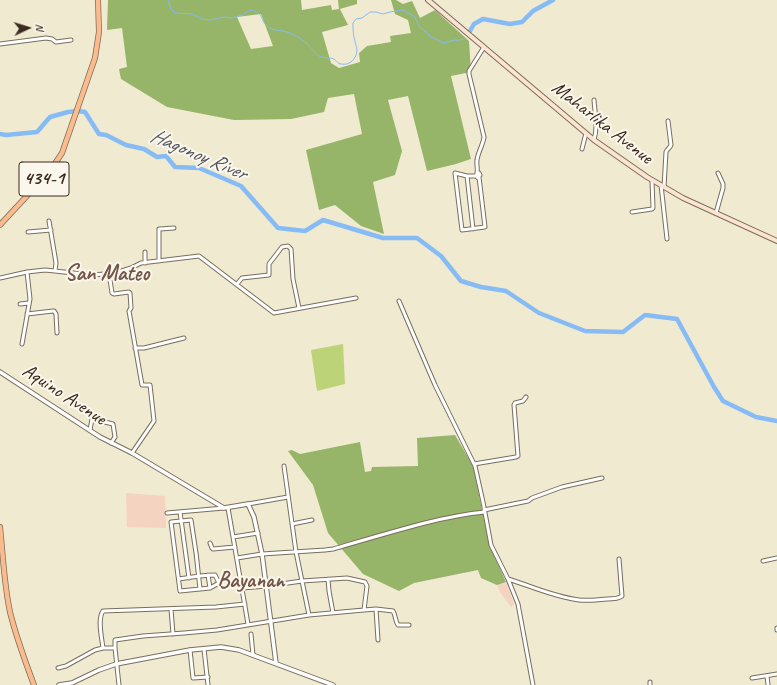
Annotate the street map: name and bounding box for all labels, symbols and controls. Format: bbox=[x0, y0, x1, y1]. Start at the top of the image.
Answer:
north arrow bbox=[8, 8, 48, 48]
text: N bbox=[33, 23, 47, 31]
street label: Maharlika Avenue bbox=[547, 76, 657, 170]
water label: Hagonoy River bbox=[146, 124, 250, 186]
road number: 434-1 bbox=[19, 162, 69, 196]
district label: San Mateo bbox=[65, 261, 149, 287]
street label: Aquino Avenue bbox=[18, 359, 110, 431]
district label: Bayanan bbox=[218, 568, 284, 594]

